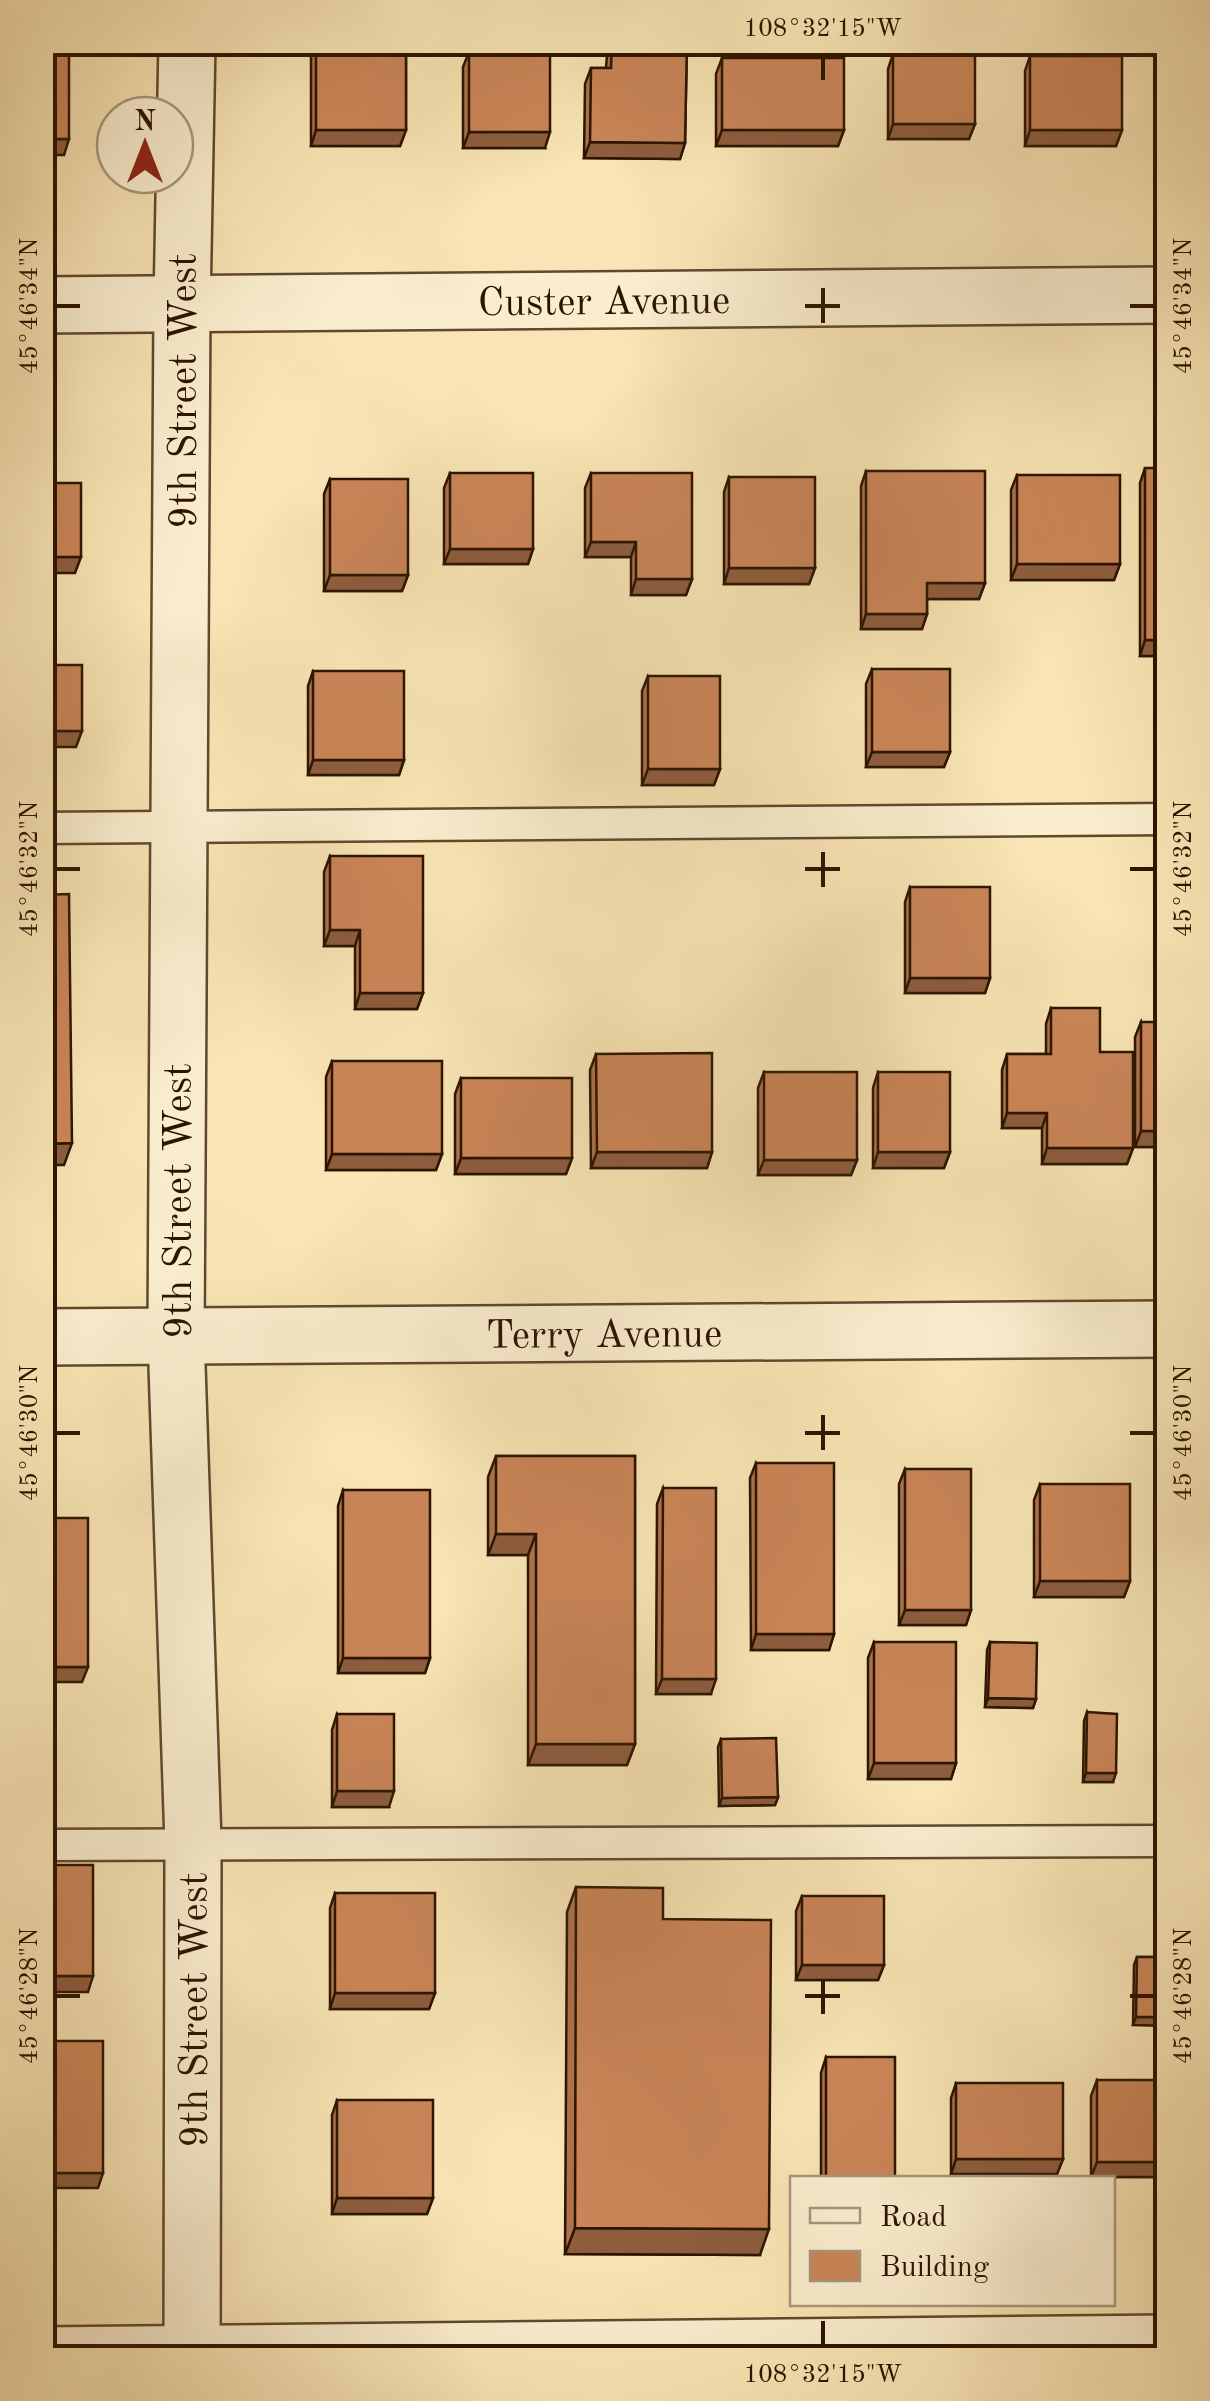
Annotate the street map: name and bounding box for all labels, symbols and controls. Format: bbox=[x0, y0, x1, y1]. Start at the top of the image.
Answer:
text: 108°32'15"W bbox=[744, 17, 903, 42]
north arrow bbox=[95, 95, 195, 195]
text: N bbox=[134, 109, 156, 137]
text: 45°46'34"N bbox=[18, 238, 43, 374]
text: 45°46'34"N bbox=[1172, 238, 1197, 374]
street label: 9th Street West bbox=[166, 253, 206, 529]
street label: Custer Avenue bbox=[478, 283, 731, 325]
text: 45°46'32"N bbox=[18, 801, 43, 937]
text: 45°46'32"N bbox=[1172, 801, 1197, 937]
street label: 9th Street West bbox=[161, 1063, 201, 1339]
street label: Terry Avenue bbox=[486, 1316, 722, 1358]
text: 45°46'30"N bbox=[18, 1365, 43, 1501]
text: 45°46'30"N bbox=[1172, 1365, 1197, 1501]
street label: 9th Street West bbox=[177, 1872, 217, 2148]
text: 45°46'28"N bbox=[18, 1928, 43, 2064]
text: 45°46'28"N bbox=[1172, 1928, 1197, 2064]
legend bbox=[790, 2176, 1115, 2306]
text: Road bbox=[880, 2203, 947, 2233]
text: Building bbox=[880, 2253, 989, 2283]
text: 108°32'15"W bbox=[744, 2363, 903, 2388]

